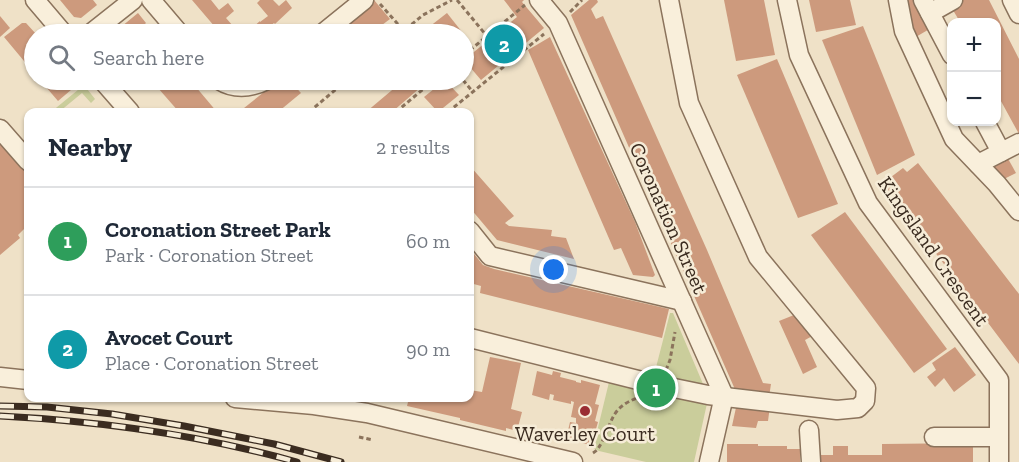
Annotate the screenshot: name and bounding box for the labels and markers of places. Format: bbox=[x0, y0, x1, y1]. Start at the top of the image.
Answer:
pin: 2 bbox=[484, 22, 524, 66]
pin: 1 bbox=[636, 366, 676, 410]
marker: Waverley Court bbox=[578, 404, 592, 418]
place label: Waverley Court bbox=[515, 421, 655, 446]

